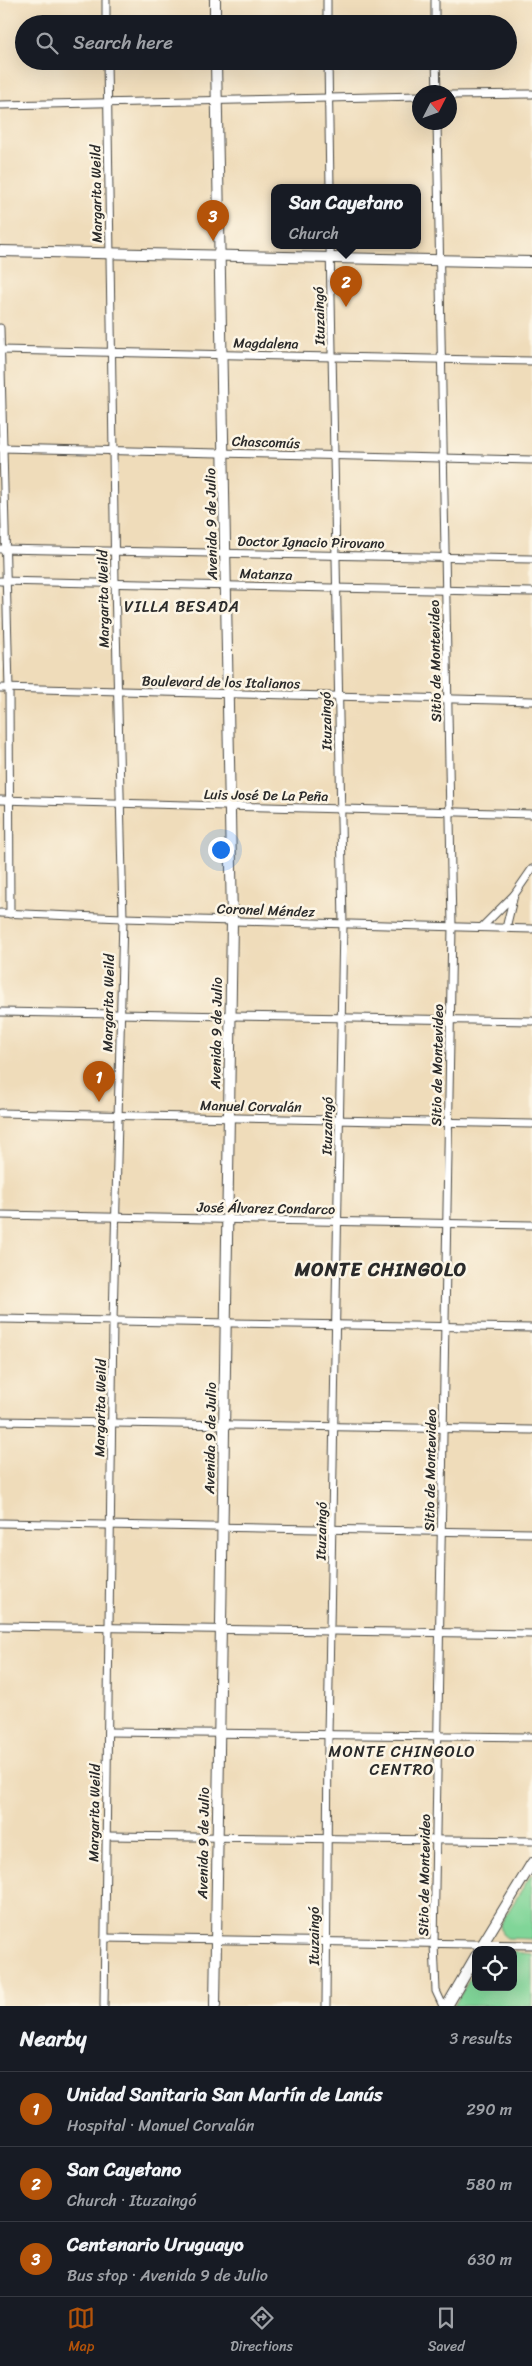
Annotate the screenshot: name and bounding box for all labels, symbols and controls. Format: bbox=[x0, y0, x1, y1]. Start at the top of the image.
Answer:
search box bbox=[15, 15, 517, 70]
text: Search here bbox=[73, 26, 173, 59]
icon: search bbox=[33, 29, 61, 57]
north arrow bbox=[412, 85, 457, 130]
street label: Margarita Weild bbox=[83, 143, 110, 243]
popup bbox=[271, 184, 421, 249]
text: San Cayetano bbox=[289, 186, 403, 219]
pin: 3 bbox=[197, 200, 229, 241]
text: Church bbox=[289, 219, 339, 248]
pin: 2 bbox=[330, 266, 362, 307]
street label: Ituzaingó bbox=[306, 286, 333, 346]
street label: Magdalena bbox=[233, 330, 299, 357]
street label: Chascomús bbox=[231, 429, 301, 456]
street label: Avenida 9 de Julio bbox=[198, 468, 225, 581]
street label: Doctor Ignacio Pirovano bbox=[237, 529, 385, 556]
street label: Margarita Weild bbox=[90, 548, 117, 648]
street label: Matanza bbox=[239, 561, 293, 588]
district label: VILLA BESADA bbox=[124, 592, 240, 621]
street label: Sitio de Montevideo bbox=[422, 600, 449, 722]
street label: Boulevard de los Italianos bbox=[142, 669, 301, 696]
street label: Ituzaingó bbox=[313, 691, 340, 751]
street label: Luis José De La Peña bbox=[203, 782, 328, 809]
your location bbox=[208, 837, 234, 863]
street label: Coronel Méndez bbox=[217, 896, 316, 925]
street label: Margarita Weild bbox=[95, 952, 122, 1052]
street label: Avenida 9 de Julio bbox=[203, 977, 230, 1090]
street label: Sitio de Montevideo bbox=[424, 1004, 451, 1126]
pin: 1 bbox=[83, 1061, 115, 1102]
street label: Manuel Corvalán bbox=[200, 1093, 302, 1120]
street label: Ituzaingó bbox=[314, 1096, 341, 1156]
street label: José Álvarez Condarco bbox=[196, 1195, 335, 1222]
district label: MONTE CHINGOLO bbox=[294, 1253, 467, 1286]
street label: Margarita Weild bbox=[87, 1357, 114, 1457]
street label: Avenida 9 de Julio bbox=[197, 1382, 224, 1495]
street label: Sitio de Montevideo bbox=[417, 1409, 444, 1531]
street label: Ituzaingó bbox=[308, 1501, 335, 1561]
district label: MONTE CHINGOLO CENTRO bbox=[328, 1737, 476, 1784]
street label: Margarita Weild bbox=[81, 1762, 108, 1862]
street label: Avenida 9 de Julio bbox=[190, 1787, 217, 1900]
street label: Sitio de Montevideo bbox=[411, 1814, 438, 1936]
street label: Ituzaingó bbox=[302, 1906, 327, 1966]
map controls bbox=[472, 1946, 517, 1991]
button: locate bbox=[472, 1946, 517, 1991]
text: Nearby bbox=[20, 2020, 86, 2058]
text: 3 results bbox=[449, 2024, 512, 2053]
text: Unidad Sanitaria San Martín de Lanús bbox=[67, 2078, 382, 2111]
text: 1 bbox=[33, 2095, 39, 2124]
text: 290 m bbox=[466, 2095, 512, 2124]
text: Hospital · Manuel Corvalán bbox=[67, 2111, 254, 2140]
text: San Cayetano bbox=[67, 2153, 181, 2186]
text: 2 bbox=[31, 2170, 41, 2199]
text: 580 m bbox=[466, 2170, 512, 2199]
text: Church · Ituzaingó bbox=[67, 2186, 196, 2215]
text: Centenario Uruguayo bbox=[67, 2228, 244, 2261]
text: 3 bbox=[32, 2245, 40, 2274]
text: 630 m bbox=[468, 2245, 512, 2274]
text: Bus stop · Avenida 9 de Julio bbox=[67, 2261, 268, 2290]
tab: Map bbox=[67, 2304, 95, 2359]
tab: Directions bbox=[230, 2304, 293, 2359]
tab: Saved bbox=[428, 2304, 465, 2359]

